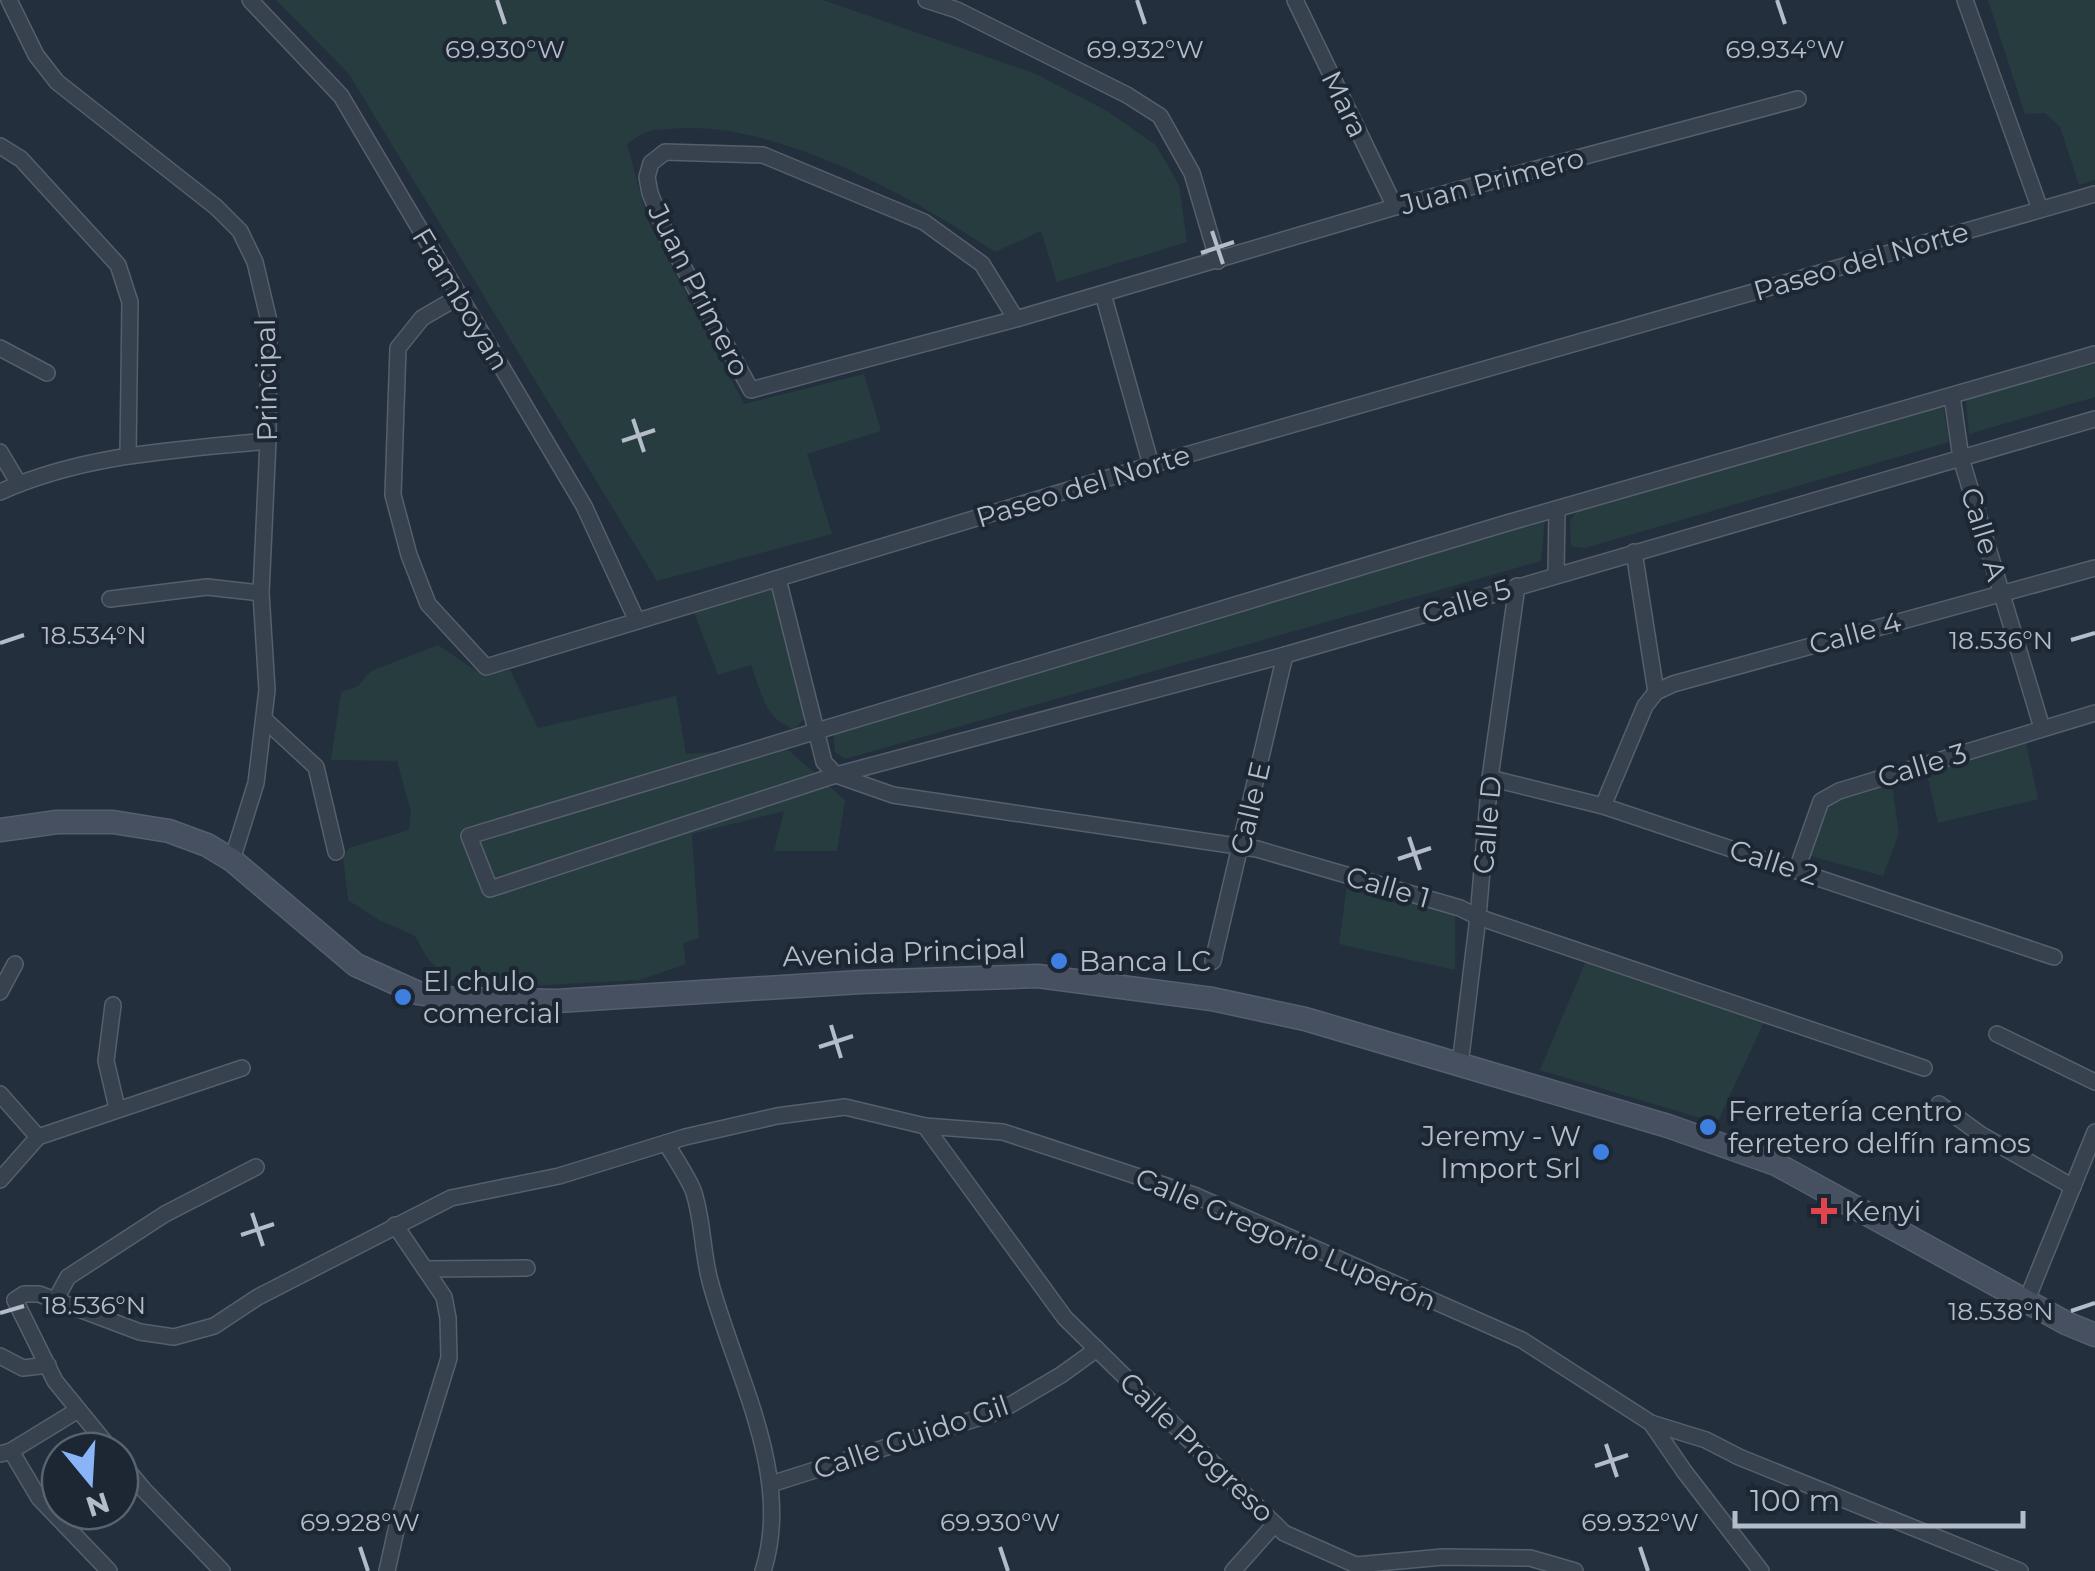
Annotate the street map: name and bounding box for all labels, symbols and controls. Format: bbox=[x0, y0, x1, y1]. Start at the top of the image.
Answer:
text: 69.930°W bbox=[445, 34, 565, 64]
text: 69.932°W bbox=[1086, 34, 1204, 64]
text: 69.934°W bbox=[1725, 34, 1845, 64]
street label: Mara bbox=[1314, 65, 1376, 143]
street label: Juan Primero bbox=[1395, 140, 1588, 222]
street label: Juan Primero bbox=[641, 197, 757, 382]
street label: Paseo del Norte bbox=[1750, 214, 1972, 308]
street label: Framboyan bbox=[405, 222, 517, 376]
street label: Principal bbox=[248, 318, 284, 442]
street label: Paseo del Norte bbox=[972, 437, 1194, 535]
street label: Calle A bbox=[1954, 483, 2014, 586]
street label: Calle 5 bbox=[1417, 571, 1515, 631]
street label: Calle 4 bbox=[1805, 604, 1905, 662]
text: 18.534°N bbox=[41, 620, 147, 650]
text: 18.536°N bbox=[1949, 625, 2053, 655]
street label: Calle 3 bbox=[1873, 735, 1971, 795]
street label: Calle E bbox=[1223, 758, 1277, 858]
street label: Calle D bbox=[1466, 774, 1508, 876]
street label: Calle 2 bbox=[1725, 832, 1823, 892]
street label: Calle 1 bbox=[1342, 859, 1434, 915]
street label: Avenida Principal bbox=[782, 931, 1026, 973]
place label: Banca LC bbox=[1079, 944, 1211, 978]
marker: Banca LC bbox=[1048, 950, 1070, 972]
place label: El chulo comercial bbox=[423, 964, 561, 1030]
marker: El chulo comercial bbox=[392, 986, 414, 1008]
place label: Ferretería centro ferretero delfín ramos bbox=[1728, 1094, 2031, 1160]
marker: Ferretería centro ferretero delfín ramos bbox=[1697, 1116, 1719, 1138]
place label: Jeremy - W Import Srl bbox=[1420, 1119, 1581, 1185]
marker: Jeremy - W Import Srl bbox=[1590, 1141, 1612, 1163]
street label: Calle Gregorio Luperón bbox=[1131, 1160, 1441, 1318]
place label: Kenyi bbox=[1844, 1194, 1921, 1228]
marker: Kenyi bbox=[1813, 1200, 1835, 1222]
text: 18.536°N bbox=[42, 1290, 146, 1320]
text: 18.538°N bbox=[1948, 1296, 2054, 1326]
street label: Calle Progreso bbox=[1113, 1365, 1281, 1529]
street label: Calle Guido Gil bbox=[809, 1388, 1013, 1486]
north arrow bbox=[40, 1431, 140, 1531]
scale bar bbox=[1735, 1466, 2022, 1528]
text: 100 m bbox=[1750, 1482, 1840, 1519]
text: N bbox=[82, 1485, 114, 1524]
text: 69.928°W bbox=[300, 1507, 420, 1537]
text: 69.930°W bbox=[940, 1507, 1060, 1537]
text: 69.932°W bbox=[1581, 1507, 1699, 1537]

